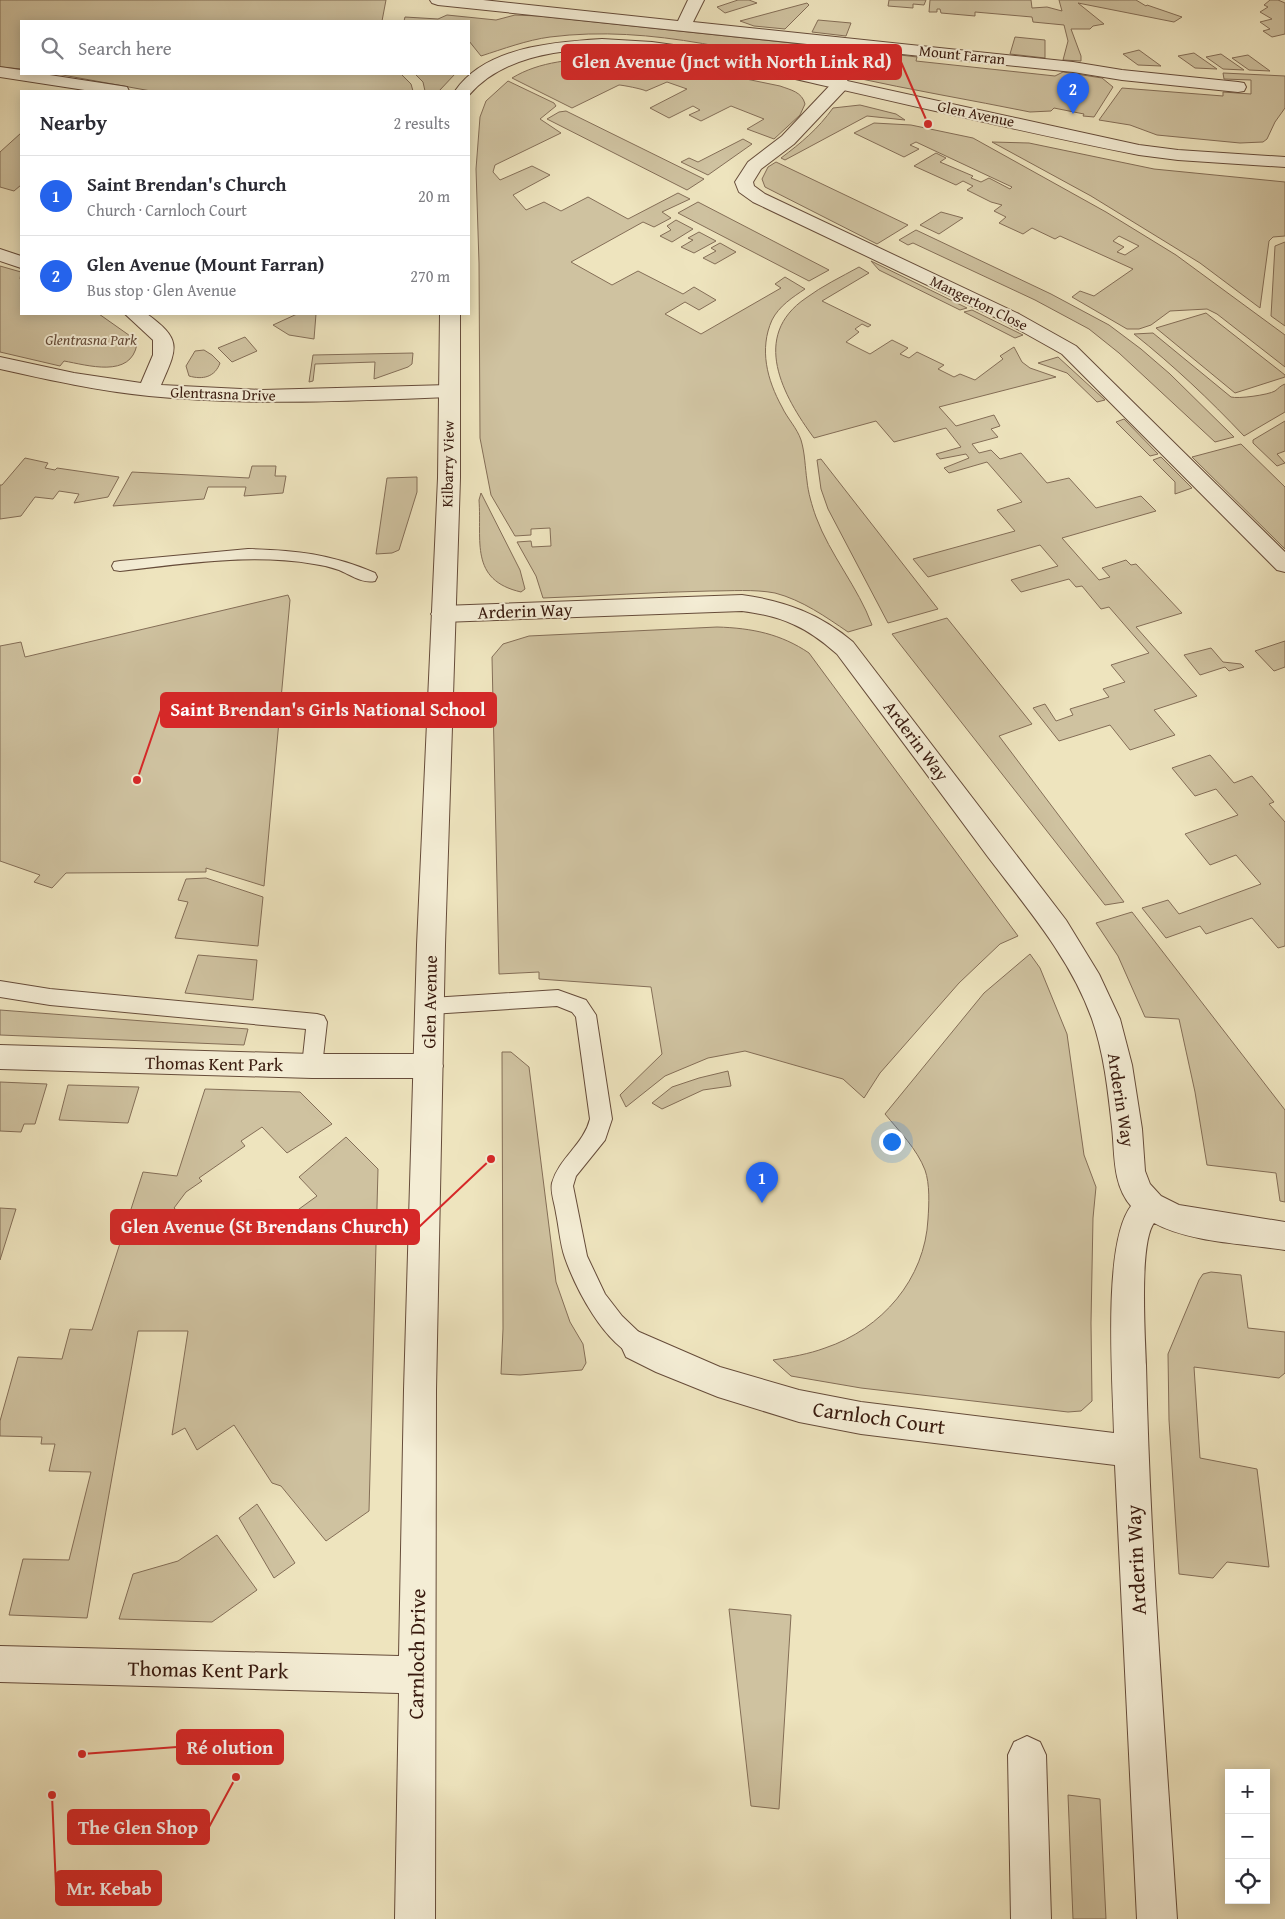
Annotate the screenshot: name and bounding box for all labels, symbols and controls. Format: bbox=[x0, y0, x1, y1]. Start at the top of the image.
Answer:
search box bbox=[20, 20, 470, 75]
icon: search bbox=[38, 34, 66, 62]
text: Search here bbox=[78, 34, 172, 62]
street label: Mount Farran bbox=[918, 40, 1007, 70]
callout: Glen Avenue (Jnct with North Link Rd) bbox=[562, 45, 901, 79]
text: Glen Avenue (Jnct with North Link Rd) bbox=[572, 47, 892, 75]
pin: 2 bbox=[1057, 73, 1089, 114]
street label: Glen Avenue bbox=[936, 95, 1016, 132]
text: Nearby bbox=[40, 107, 107, 138]
text: 2 results bbox=[393, 111, 450, 135]
text: Saint Brendan's Church bbox=[87, 170, 287, 198]
text: 1 bbox=[52, 184, 60, 208]
text: 20 m bbox=[418, 184, 450, 208]
text: Church · Carnloch Court bbox=[87, 198, 247, 222]
text: Glen Avenue (Mount Farran) bbox=[87, 250, 324, 278]
text: 2 bbox=[52, 264, 60, 288]
text: 270 m bbox=[410, 264, 450, 288]
street label: Mangerton Close bbox=[927, 270, 1032, 335]
text: Bus stop · Glen Avenue bbox=[87, 278, 236, 302]
park label: Glentrasna Park bbox=[45, 329, 137, 350]
street label: Glentrasna Drive bbox=[170, 381, 276, 406]
street label: Kilbarry View bbox=[436, 420, 459, 508]
street label: Arderin Way bbox=[477, 595, 573, 626]
callout: Saint Brendan's Girls National School bbox=[161, 693, 496, 727]
text: Saint Brendan's Girls National School bbox=[170, 695, 486, 723]
street label: Arderin Way bbox=[877, 695, 956, 787]
street label: Glen Avenue bbox=[415, 955, 444, 1049]
street label: Thomas Kent Park bbox=[145, 1049, 284, 1078]
street label: Arderin Way bbox=[1101, 1051, 1142, 1149]
your location bbox=[879, 1129, 905, 1155]
pin: 1 bbox=[746, 1162, 778, 1203]
callout: Glen Avenue (St Brendans Church) bbox=[111, 1210, 419, 1244]
text: Glen Avenue (St Brendans Church) bbox=[121, 1212, 409, 1240]
street label: Carnloch Court bbox=[811, 1393, 948, 1442]
street label: Arderin Way bbox=[1117, 1503, 1154, 1616]
street label: Carnloch Drive bbox=[400, 1588, 433, 1720]
street label: Thomas Kent Park bbox=[127, 1653, 289, 1686]
callout: Ré olution bbox=[177, 1730, 283, 1764]
text: Ré olution bbox=[187, 1733, 274, 1761]
map controls bbox=[1225, 1769, 1270, 1904]
button: + bbox=[1225, 1769, 1270, 1814]
callout: The Glen Shop bbox=[68, 1810, 209, 1844]
text: The Glen Shop bbox=[78, 1813, 198, 1841]
button: − bbox=[1225, 1814, 1270, 1859]
button: locate bbox=[1225, 1859, 1270, 1904]
callout: Mr. Kebab bbox=[56, 1871, 161, 1905]
text: Mr. Kebab bbox=[66, 1874, 152, 1902]

